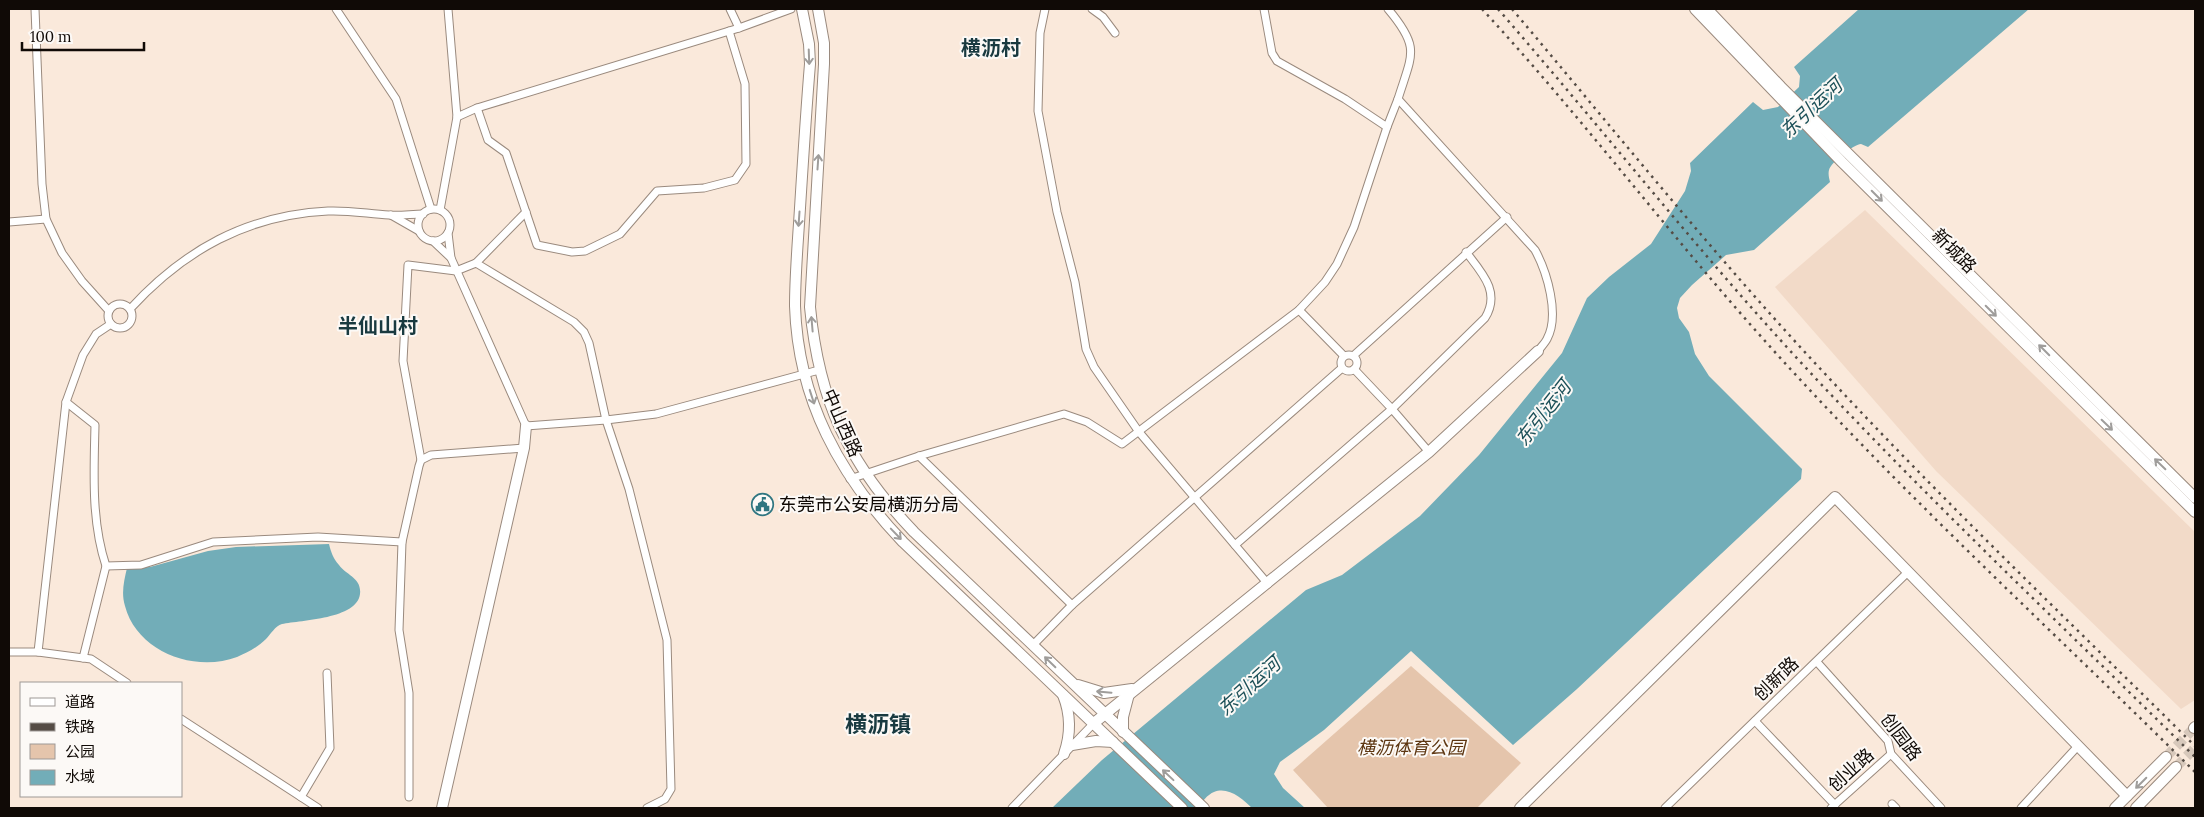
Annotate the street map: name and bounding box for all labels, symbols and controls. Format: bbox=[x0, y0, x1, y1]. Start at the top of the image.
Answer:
scale bar bbox=[22, 20, 145, 52]
text: 100 m bbox=[30, 27, 71, 46]
district label: 横沥村 bbox=[961, 35, 1021, 60]
one-way arrow bbox=[805, 49, 814, 65]
water label: 东引运河 bbox=[1775, 71, 1850, 143]
one-way arrow bbox=[813, 154, 822, 170]
one-way arrow bbox=[1870, 190, 1883, 202]
one-way arrow bbox=[795, 211, 804, 227]
street label: 新城路 bbox=[1927, 223, 1982, 278]
one-way arrow bbox=[1985, 305, 1998, 317]
district label: 半仙山村 bbox=[338, 313, 418, 338]
one-way arrow bbox=[807, 317, 817, 333]
one-way arrow bbox=[2038, 344, 2051, 356]
water label: 东引运河 bbox=[1510, 373, 1578, 450]
street label: 中山西路 bbox=[817, 385, 868, 460]
one-way arrow bbox=[807, 389, 817, 405]
one-way arrow bbox=[2101, 419, 2113, 432]
one-way arrow bbox=[2154, 458, 2167, 470]
public building icon: 东莞市公安局横沥分局 bbox=[751, 493, 775, 517]
place label: 东莞市公安局横沥分局 bbox=[779, 493, 959, 516]
one-way arrow bbox=[890, 528, 902, 540]
water label: 东引运河 bbox=[1213, 649, 1288, 720]
street label: 创新路 bbox=[1748, 652, 1803, 706]
one-way arrow bbox=[1044, 656, 1057, 668]
legend bbox=[20, 682, 182, 797]
one-way arrow bbox=[1096, 687, 1112, 697]
text: 道路 bbox=[65, 692, 95, 711]
street label: 创园路 bbox=[1876, 708, 1927, 765]
district label: 横沥镇 bbox=[845, 710, 911, 738]
text: 铁路 bbox=[65, 717, 95, 736]
park label: 横沥体育公园 bbox=[1357, 736, 1468, 759]
text: 公园 bbox=[65, 742, 95, 761]
street label: 创业路 bbox=[1823, 743, 1878, 796]
text: 水域 bbox=[65, 767, 95, 786]
one-way arrow bbox=[1162, 769, 1174, 781]
one-way arrow bbox=[2135, 776, 2147, 788]

